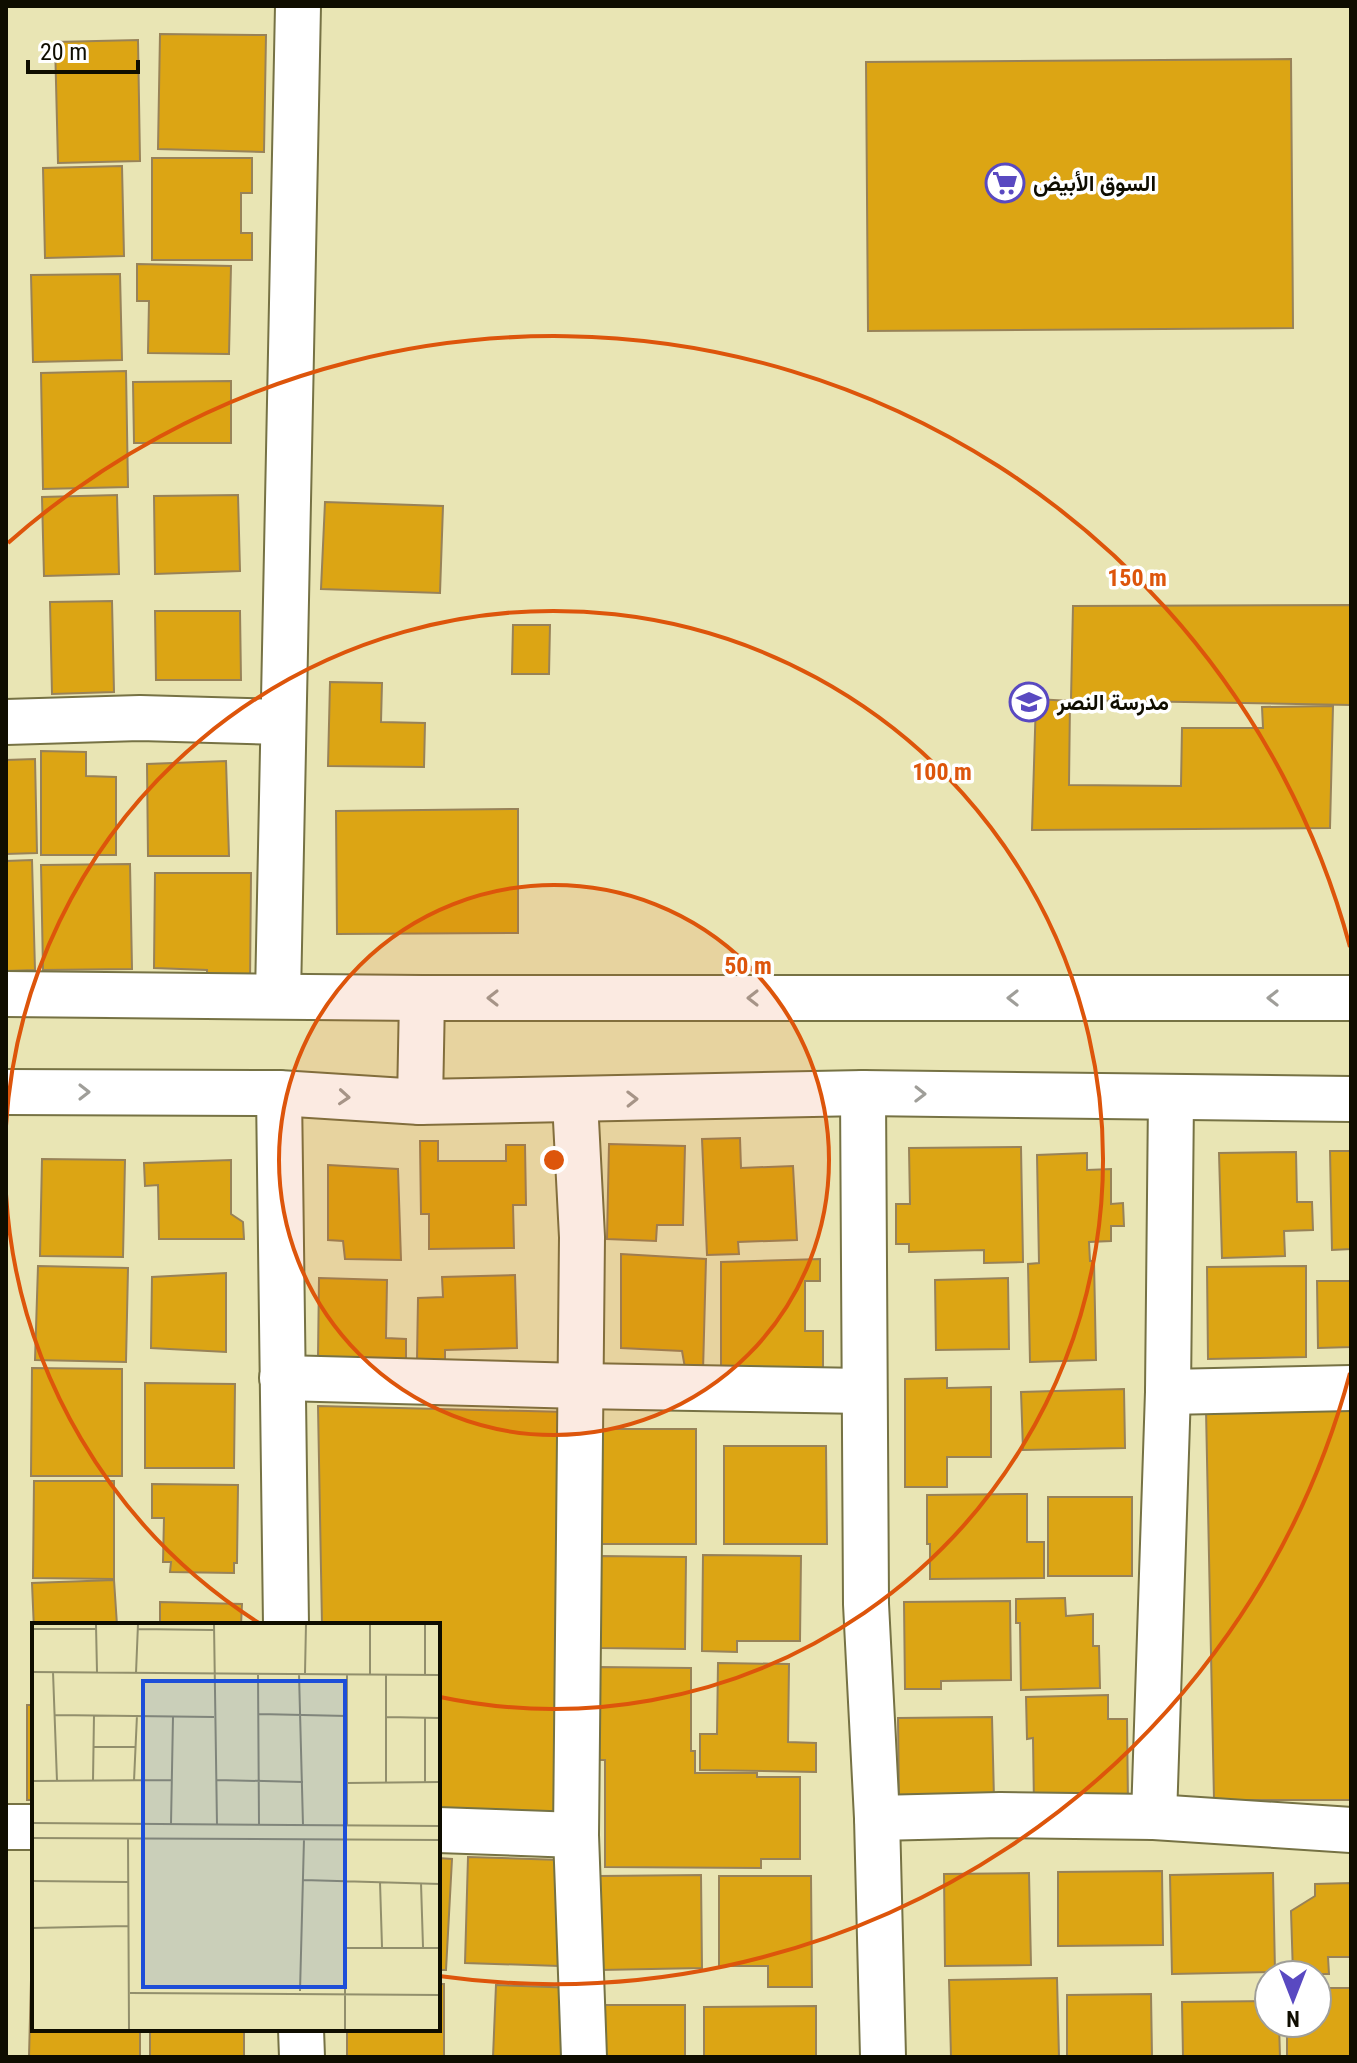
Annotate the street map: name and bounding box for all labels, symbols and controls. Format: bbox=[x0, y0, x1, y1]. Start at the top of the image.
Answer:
scale bar bbox=[28, 24, 138, 74]
text: 20 m bbox=[40, 38, 87, 66]
supermarket icon: السوق الأبيض bbox=[984, 162, 1026, 204]
place label: السوق الأبيض bbox=[1033, 170, 1156, 197]
text: 150 m bbox=[1107, 564, 1167, 592]
school or university icon: مدرسة النصر bbox=[1008, 681, 1050, 723]
place label: مدرسة النصر bbox=[1056, 690, 1169, 716]
text: 100 m bbox=[912, 758, 972, 786]
text: 50 m bbox=[724, 952, 772, 980]
one-way arrow bbox=[486, 989, 499, 1007]
one-way arrow bbox=[746, 989, 759, 1007]
one-way arrow bbox=[1006, 989, 1019, 1007]
one-way arrow bbox=[1266, 989, 1279, 1007]
one-way arrow bbox=[78, 1083, 91, 1101]
one-way arrow bbox=[914, 1085, 927, 1103]
one-way arrow bbox=[338, 1089, 351, 1106]
one-way arrow bbox=[626, 1090, 639, 1108]
centre of rings bbox=[540, 1146, 568, 1174]
inset map bbox=[32, 1623, 440, 2031]
north arrow bbox=[1253, 1959, 1333, 2039]
text: N bbox=[1286, 2006, 1300, 2031]

